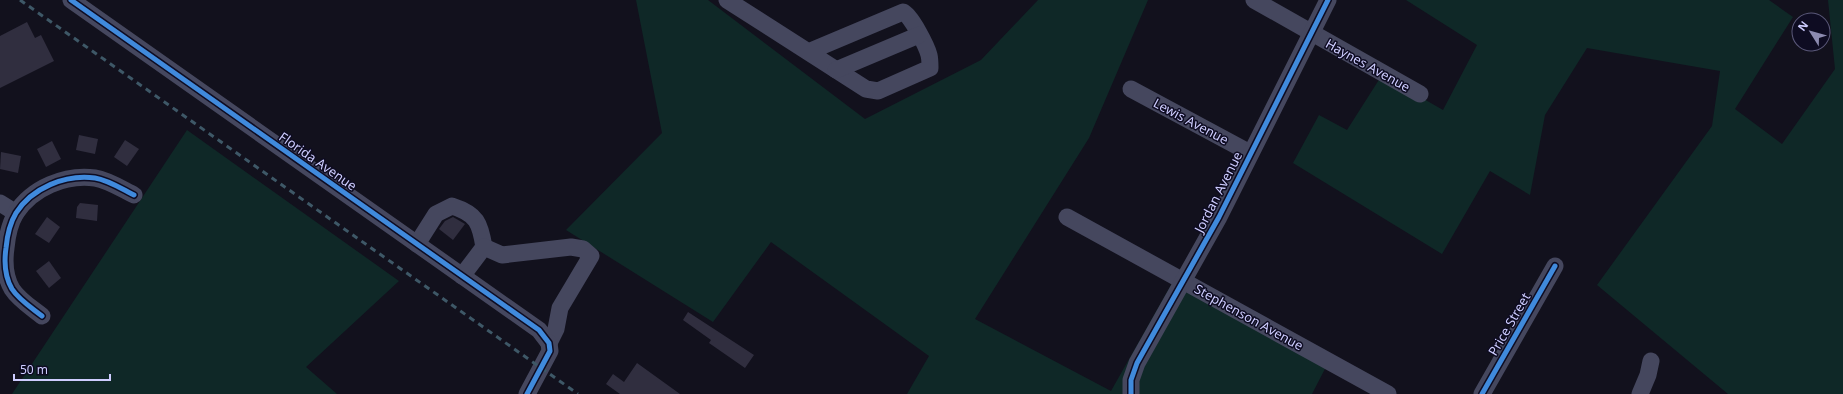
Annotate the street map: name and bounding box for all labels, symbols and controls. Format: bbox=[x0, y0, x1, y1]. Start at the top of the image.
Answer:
north arrow bbox=[1791, 12, 1831, 52]
text: N bbox=[1794, 18, 1811, 34]
street label: Haynes Avenue bbox=[1322, 34, 1414, 96]
street label: Lewis Avenue bbox=[1150, 94, 1232, 148]
street label: Florida Avenue bbox=[276, 128, 360, 194]
street label: Jordan Avenue bbox=[1189, 148, 1246, 237]
street label: Stephenson Avenue bbox=[1191, 280, 1307, 354]
street label: Price Street bbox=[1484, 289, 1534, 359]
scale bar bbox=[14, 356, 110, 382]
text: 50 m bbox=[20, 361, 48, 378]

